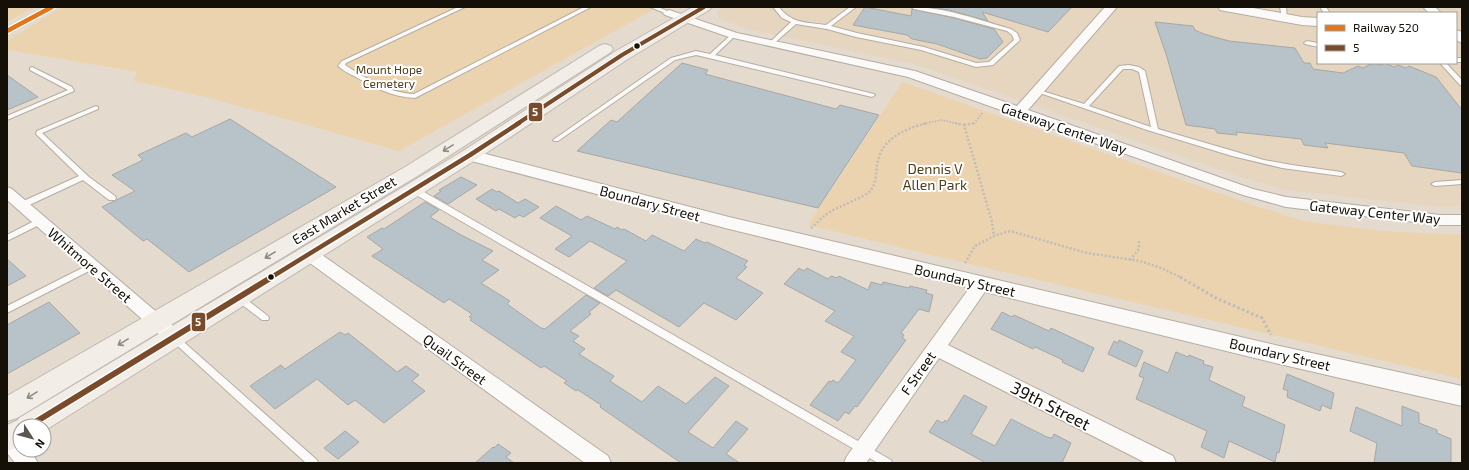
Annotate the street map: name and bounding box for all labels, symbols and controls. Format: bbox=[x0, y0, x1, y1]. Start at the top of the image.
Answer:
legend bbox=[1317, 12, 1457, 64]
text: Railway 520 bbox=[1353, 20, 1419, 34]
text: 5 bbox=[1353, 40, 1359, 54]
unlabelled marker bbox=[632, 41, 642, 51]
park label: Mount Hope Cemetery bbox=[356, 62, 422, 90]
street label: Gateway Center Way bbox=[999, 99, 1130, 158]
line badge: 5 bbox=[528, 102, 543, 122]
text: 5 bbox=[532, 105, 538, 118]
one-way arrow bbox=[443, 144, 454, 152]
park label: Dennis V Allen Park bbox=[903, 160, 967, 193]
street label: East Market Street bbox=[289, 172, 399, 248]
street label: Boundary Street bbox=[598, 181, 702, 225]
street label: Gateway Center Way bbox=[1309, 197, 1442, 227]
street label: Whitmore Street bbox=[45, 224, 135, 306]
one-way arrow bbox=[264, 251, 276, 259]
street label: Boundary Street bbox=[913, 260, 1017, 300]
unlabelled marker bbox=[266, 272, 276, 282]
line badge: 5 bbox=[191, 312, 206, 332]
text: 5 bbox=[195, 315, 201, 328]
street label: Quail Street bbox=[420, 330, 490, 388]
street label: Boundary Street bbox=[1228, 334, 1332, 374]
one-way arrow bbox=[117, 338, 129, 346]
street label: F Street bbox=[897, 348, 939, 398]
street label: 39th Street bbox=[1008, 376, 1095, 434]
one-way arrow bbox=[26, 392, 38, 400]
north arrow bbox=[12, 418, 52, 458]
text: N bbox=[33, 437, 48, 451]

